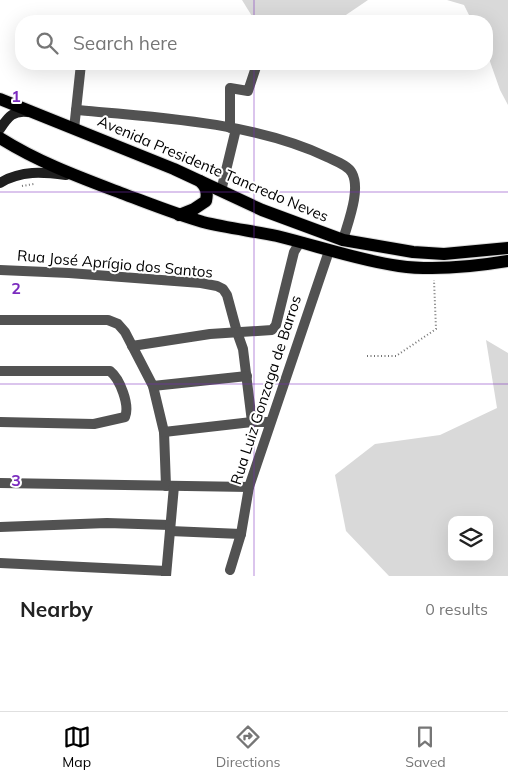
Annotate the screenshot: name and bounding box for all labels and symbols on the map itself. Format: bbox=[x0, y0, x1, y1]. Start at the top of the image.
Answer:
text: 1 bbox=[11, 86, 21, 106]
street label: Avenida Presidente Tancredo Neves bbox=[95, 111, 332, 226]
street label: Rua José Aprígio dos Santos bbox=[16, 245, 214, 282]
text: 2 bbox=[11, 278, 21, 298]
street label: Rua Luiz Gonzaga de Barros bbox=[226, 293, 305, 487]
text: 3 bbox=[11, 470, 21, 490]

